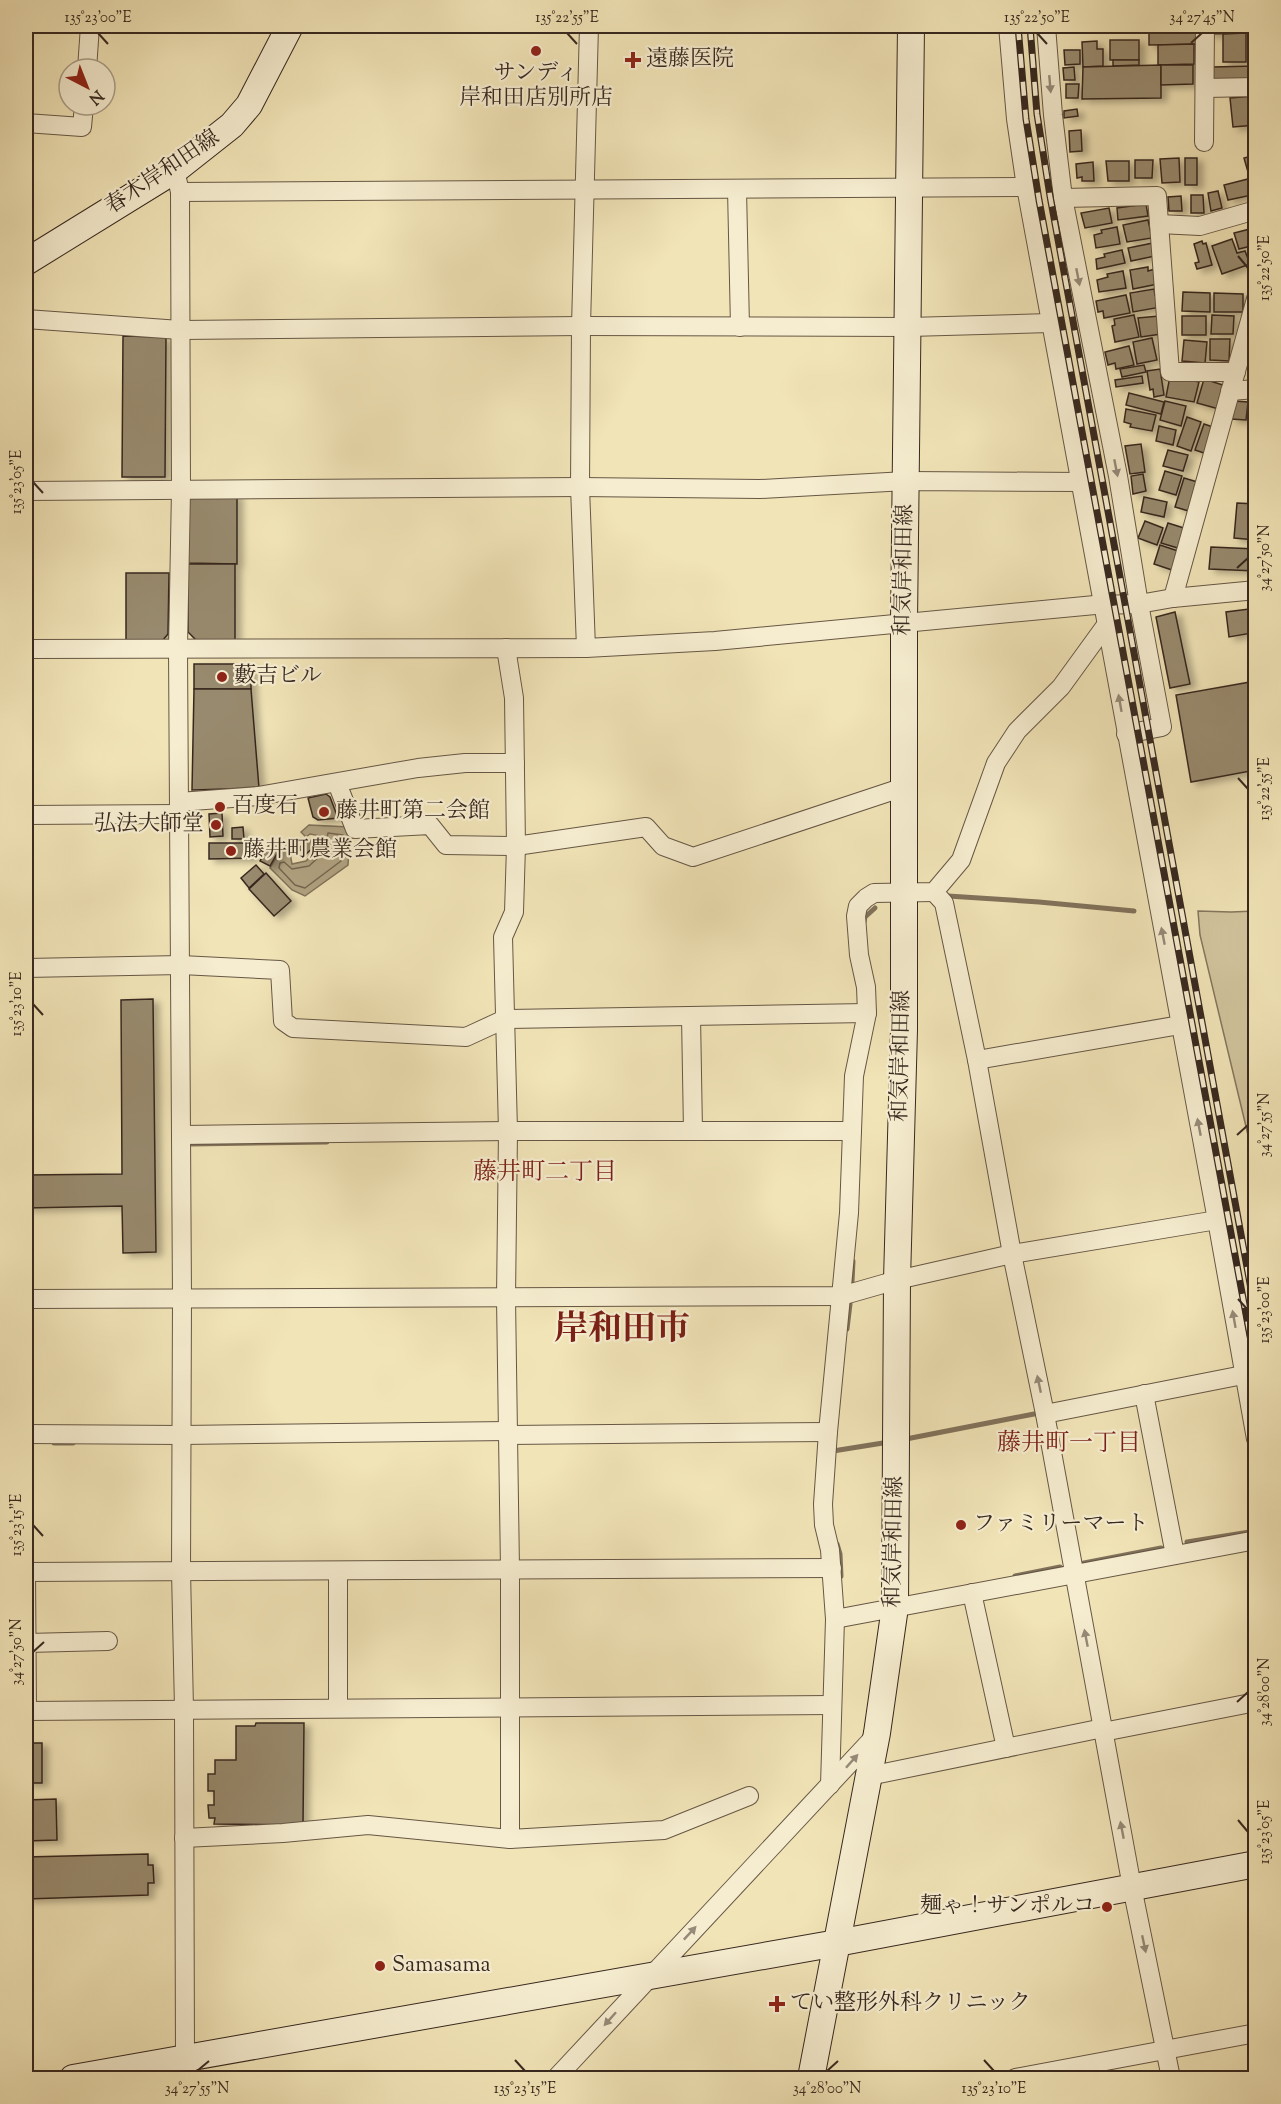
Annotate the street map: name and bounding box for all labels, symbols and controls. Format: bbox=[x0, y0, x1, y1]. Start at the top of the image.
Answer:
text: 135°23'00"E bbox=[65, 8, 132, 29]
text: 135°22'55"E bbox=[535, 8, 599, 29]
text: 135°22'50"E bbox=[1004, 8, 1070, 29]
text: 34°27'45"N bbox=[1169, 8, 1235, 29]
marker: サンディ 岸和田店別所店 bbox=[529, 44, 543, 58]
place label: 遠藤医院 bbox=[646, 44, 734, 76]
marker: 遠藤医院 bbox=[624, 51, 642, 69]
north arrow bbox=[57, 57, 117, 117]
place label: サンディ 岸和田店別所店 bbox=[459, 58, 613, 115]
one-way arrow bbox=[1046, 74, 1055, 93]
text: N bbox=[83, 83, 108, 109]
street label: 春木岸和田線 bbox=[99, 123, 227, 223]
text: 135°22'50"E bbox=[1255, 235, 1276, 301]
one-way arrow bbox=[1074, 267, 1084, 286]
text: 135°23'05"E bbox=[7, 450, 28, 514]
one-way arrow bbox=[1112, 459, 1121, 478]
street label: 和気岸和田線 bbox=[888, 504, 922, 636]
text: 34°27'50"N bbox=[1255, 525, 1276, 591]
place label: 藪吉ビル bbox=[234, 661, 322, 693]
marker: 藪吉ビル bbox=[215, 670, 229, 684]
one-way arrow bbox=[1116, 693, 1125, 712]
text: 135°22'55"E bbox=[1255, 757, 1276, 821]
place label: 百度石 bbox=[232, 791, 298, 823]
place label: 藤井町第二会館 bbox=[336, 796, 490, 828]
marker: 百度石 bbox=[213, 800, 227, 814]
marker: 藤井町第二会館 bbox=[317, 805, 331, 819]
place label: 弘法大師堂 bbox=[94, 809, 204, 841]
marker: 弘法大師堂 bbox=[209, 818, 223, 832]
place label: 藤井町農業会館 bbox=[243, 835, 397, 867]
marker: 藤井町農業会館 bbox=[224, 844, 238, 858]
one-way arrow bbox=[1159, 926, 1168, 945]
text: 135°23'10"E bbox=[7, 972, 28, 1036]
street label: 和気岸和田線 bbox=[885, 990, 919, 1122]
text: 34°27'55"N bbox=[1255, 1093, 1276, 1157]
one-way arrow bbox=[1195, 1118, 1204, 1137]
district label: 藤井町二丁目 bbox=[473, 1156, 617, 1190]
text: 135°23'00"E bbox=[1255, 1277, 1276, 1344]
district label: 岸和田市 bbox=[554, 1306, 690, 1355]
one-way arrow bbox=[1229, 1310, 1238, 1329]
one-way arrow bbox=[1034, 1375, 1043, 1394]
district label: 藤井町一丁目 bbox=[997, 1427, 1141, 1461]
street label: 和気岸和田線 bbox=[878, 1476, 912, 1608]
text: 135°23'15"E bbox=[7, 1494, 28, 1556]
place label: ファミリーマート bbox=[973, 1509, 1149, 1541]
marker: ファミリーマート bbox=[954, 1518, 968, 1532]
text: 34°27'50"N bbox=[7, 1619, 28, 1685]
one-way arrow bbox=[1081, 1628, 1090, 1647]
text: 34°28'00"N bbox=[1255, 1658, 1276, 1726]
one-way arrow bbox=[845, 1753, 859, 1768]
text: 135°23'05"E bbox=[1255, 1800, 1276, 1864]
one-way arrow bbox=[1117, 1820, 1126, 1839]
place label: 麺ゃ！サンポルコ bbox=[920, 1891, 1095, 1923]
marker: 麺ゃ！サンポルコ bbox=[1100, 1900, 1114, 1914]
one-way arrow bbox=[683, 1926, 697, 1941]
one-way arrow bbox=[1140, 1935, 1149, 1954]
place label: Samasama bbox=[392, 1950, 491, 1982]
marker: Samasama bbox=[373, 1959, 387, 1973]
place label: てい整形外科クリニック bbox=[790, 1988, 1031, 2020]
marker: てい整形外科クリニック bbox=[768, 1995, 786, 2013]
one-way arrow bbox=[604, 2011, 617, 2026]
text: 34°27'55"N bbox=[165, 2079, 229, 2100]
text: 135°23'15"E bbox=[494, 2079, 556, 2100]
text: 34°28'00"N bbox=[793, 2079, 861, 2100]
text: 135°23'10"E bbox=[962, 2079, 1026, 2100]

